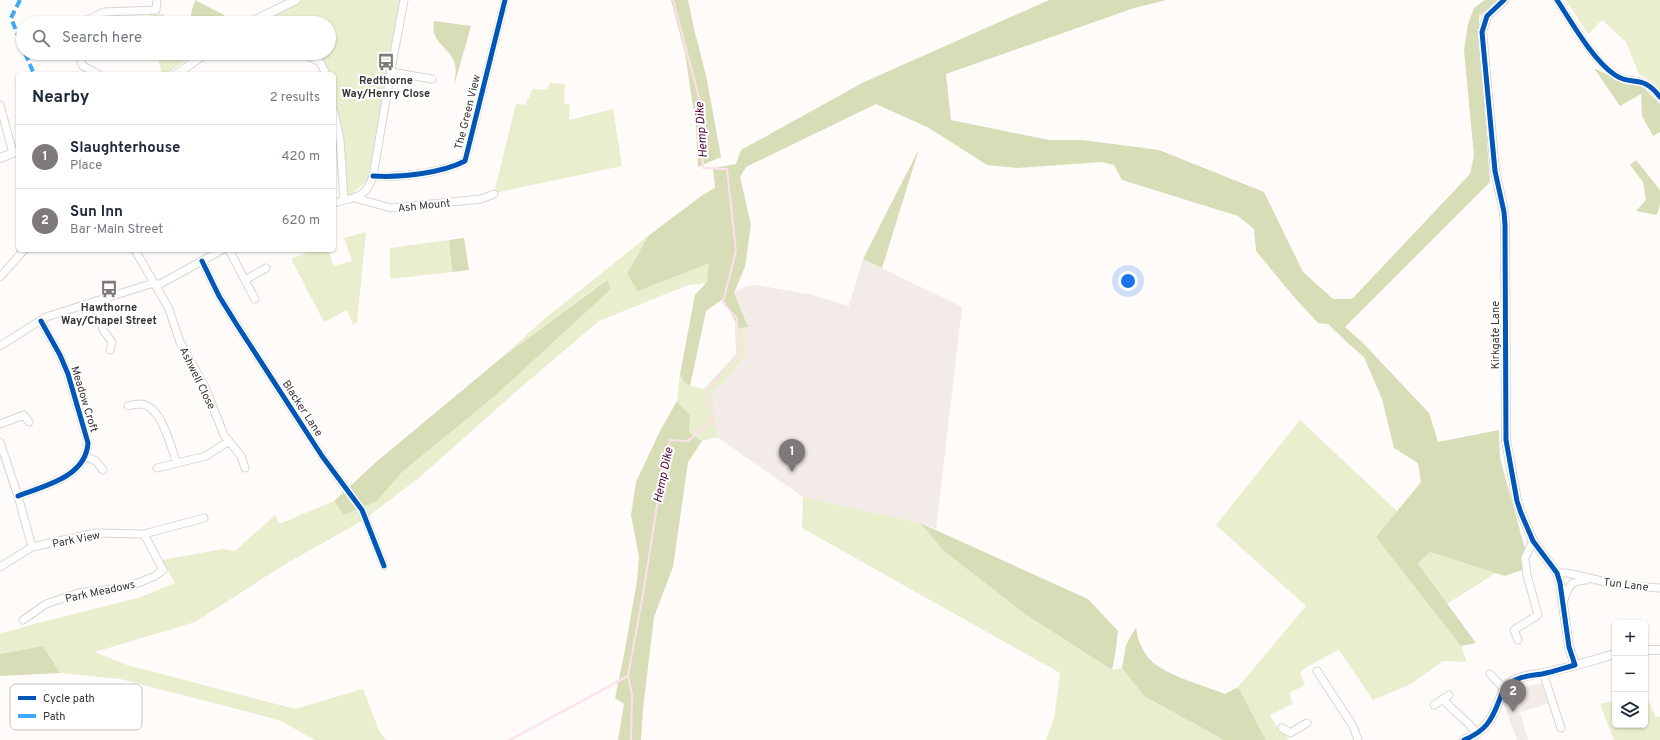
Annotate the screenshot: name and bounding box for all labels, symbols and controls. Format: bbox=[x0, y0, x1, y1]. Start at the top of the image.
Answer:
search box bbox=[16, 16, 336, 60]
icon: search bbox=[30, 27, 52, 49]
text: Search here bbox=[62, 29, 142, 48]
bus stop icon: Redthorne Way/Henry Close bbox=[376, 52, 396, 72]
street label: The Green View bbox=[452, 73, 484, 151]
place label: Redthorne Way/Henry Close bbox=[342, 74, 430, 101]
text: Nearby bbox=[32, 87, 89, 109]
text: 2 results bbox=[270, 90, 320, 106]
water label: Hemp Dike bbox=[692, 101, 712, 158]
text: Slaughterhouse bbox=[70, 139, 180, 158]
text: 1 bbox=[42, 149, 48, 165]
text: 420 m bbox=[282, 149, 320, 165]
text: Place bbox=[70, 158, 102, 174]
street label: Ash Mount bbox=[397, 196, 451, 216]
text: Sun Inn bbox=[70, 203, 123, 222]
text: 2 bbox=[41, 213, 49, 229]
text: 620 m bbox=[282, 213, 320, 229]
text: Bar · Main Street bbox=[70, 222, 163, 238]
your location bbox=[1118, 271, 1138, 291]
bus stop icon: Hawthorne Way/Chapel Street bbox=[99, 279, 119, 299]
place label: Hawthorne Way/Chapel Street bbox=[61, 301, 157, 328]
street label: Kirkgate Lane bbox=[1489, 301, 1503, 369]
street label: Ashwell Close bbox=[176, 345, 218, 412]
street label: Meadow Croft bbox=[67, 365, 101, 434]
street label: Blacker Lane bbox=[279, 378, 326, 439]
pin: 1 bbox=[779, 439, 805, 472]
water label: Hemp Dike bbox=[650, 445, 678, 504]
street label: Park View bbox=[51, 528, 101, 551]
street label: Tun Lane bbox=[1602, 575, 1649, 595]
street label: Park Meadows bbox=[64, 578, 136, 606]
map controls bbox=[1612, 620, 1648, 728]
button: + bbox=[1612, 620, 1648, 656]
button: − bbox=[1612, 656, 1648, 692]
pin: 2 bbox=[1500, 679, 1526, 712]
legend bbox=[10, 684, 142, 730]
text: Cycle path bbox=[43, 692, 95, 706]
button: layers bbox=[1612, 692, 1648, 728]
text: Path bbox=[43, 710, 65, 724]

